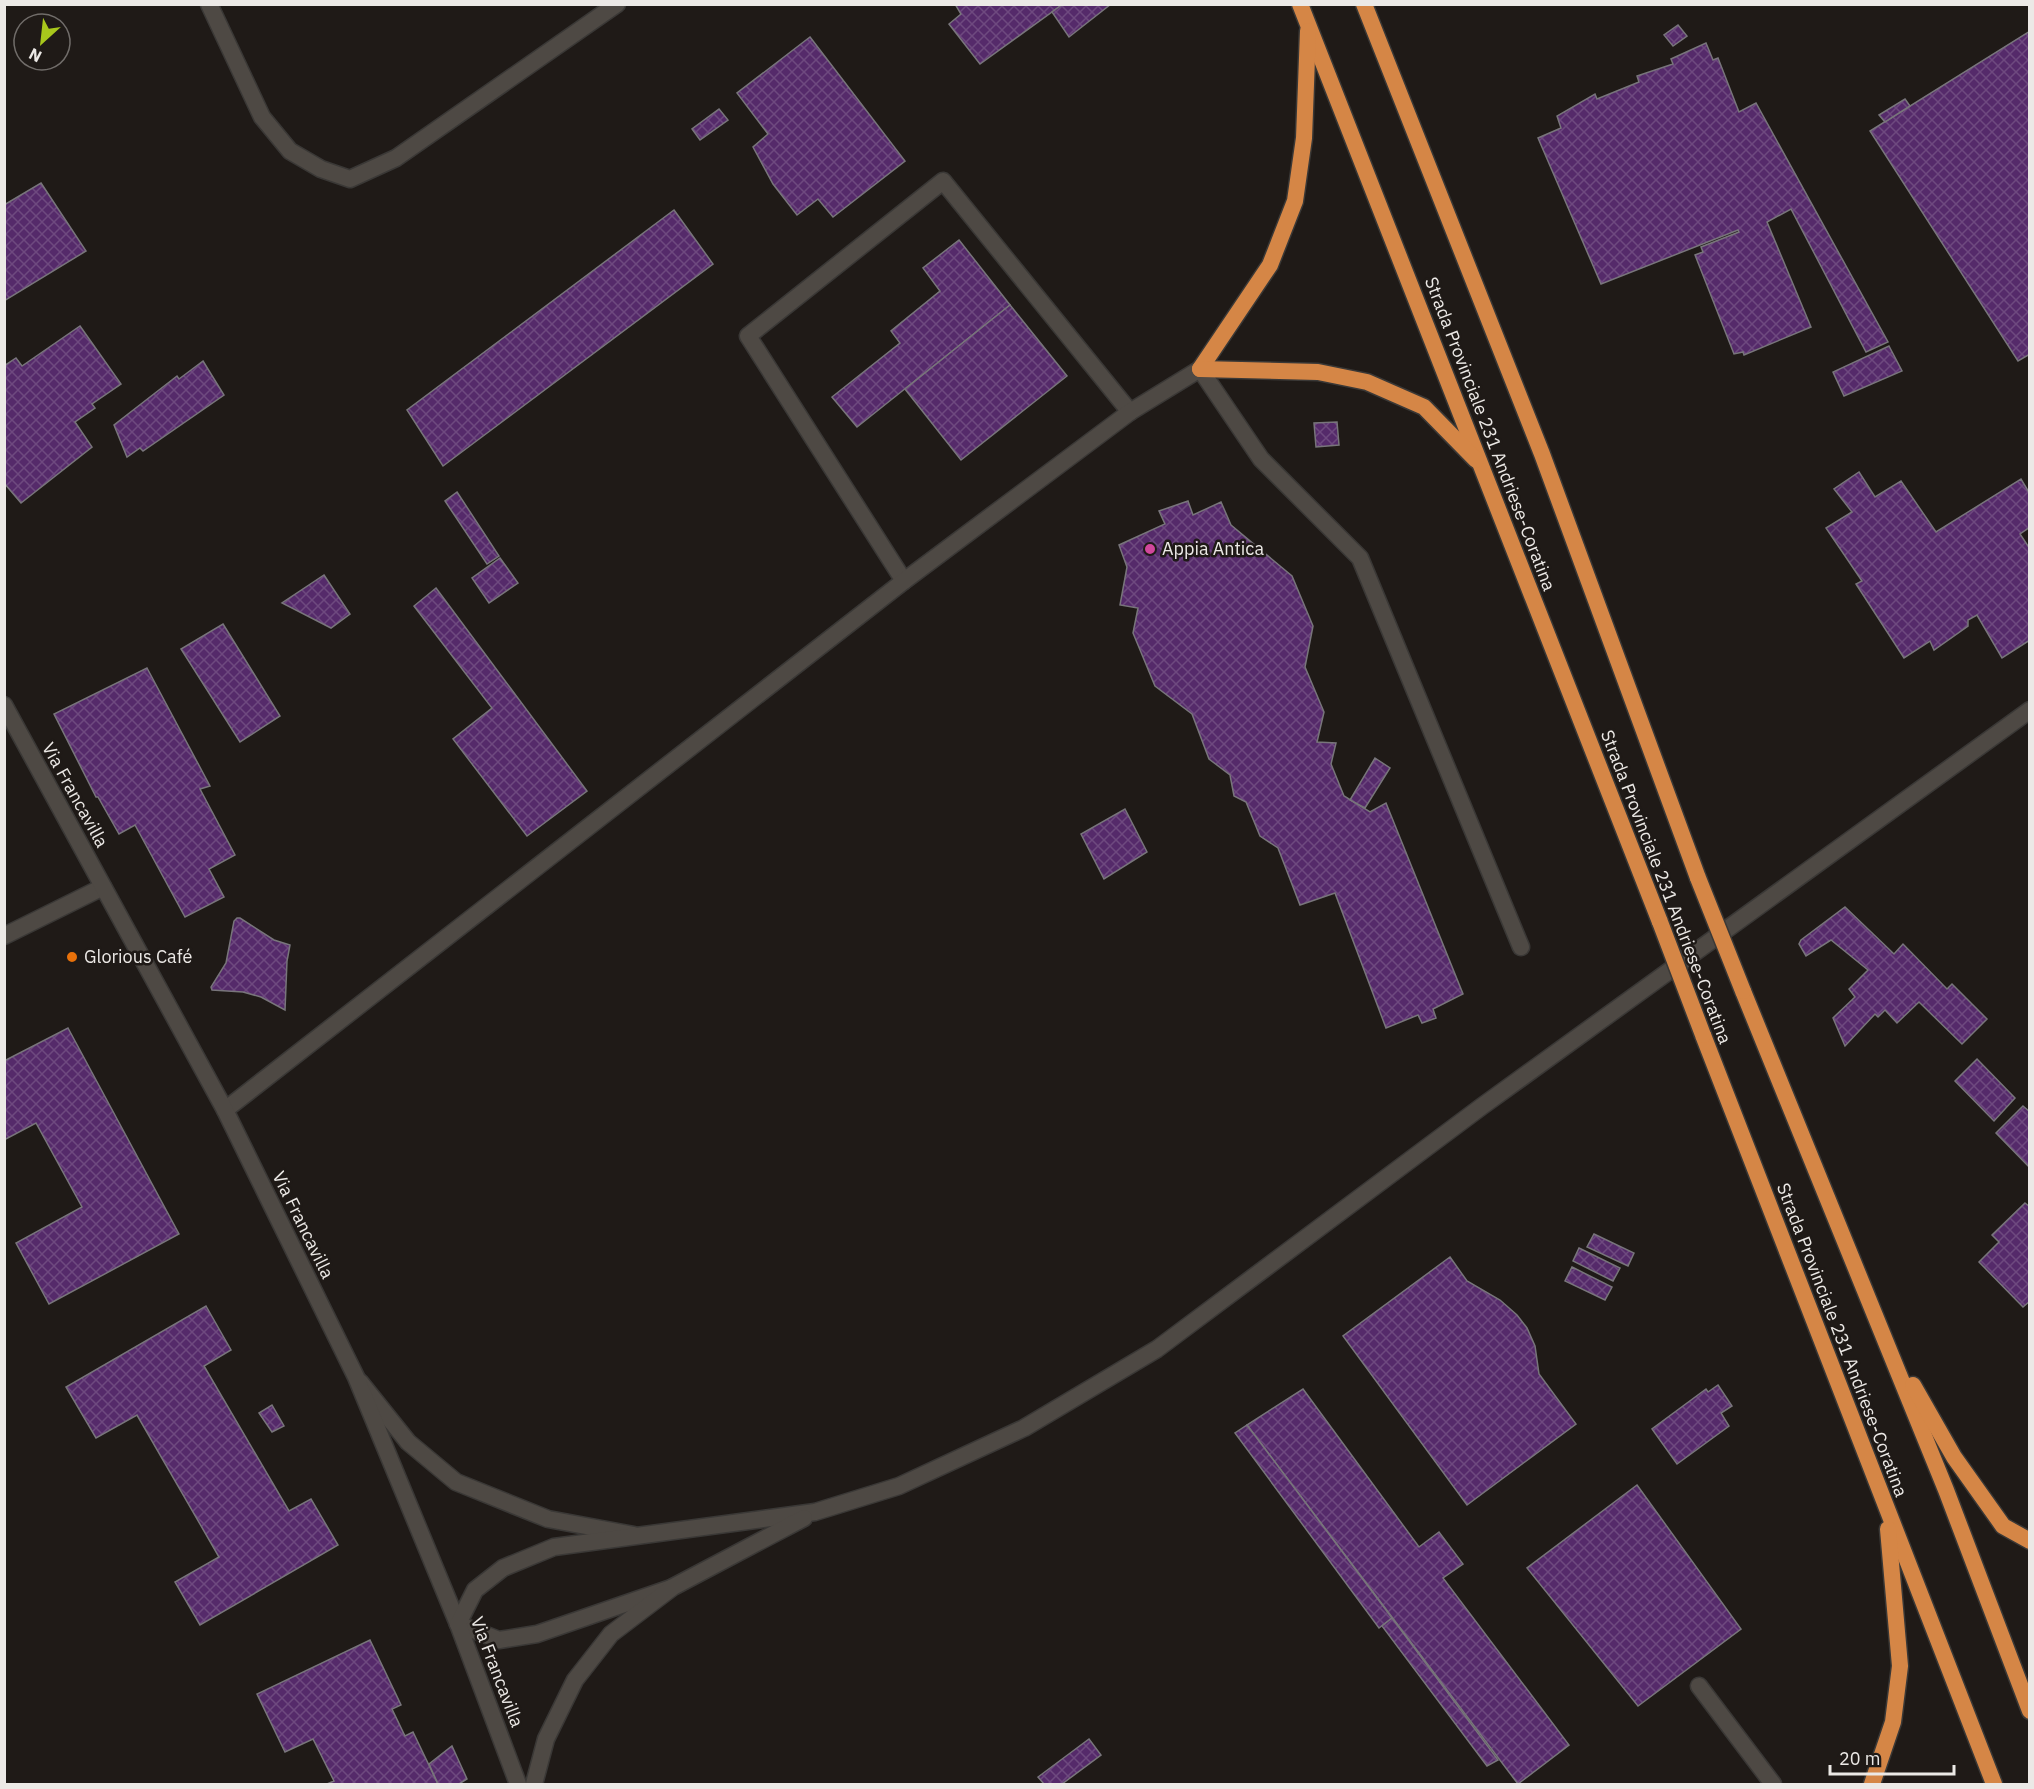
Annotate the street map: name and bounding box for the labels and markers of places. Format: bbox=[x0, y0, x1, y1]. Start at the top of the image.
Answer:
place label: Appia Antica bbox=[1162, 537, 1264, 560]
marker: Appia Antica bbox=[1143, 542, 1157, 556]
place label: Glorious Café bbox=[84, 945, 192, 968]
marker: Glorious Café bbox=[65, 950, 79, 964]

